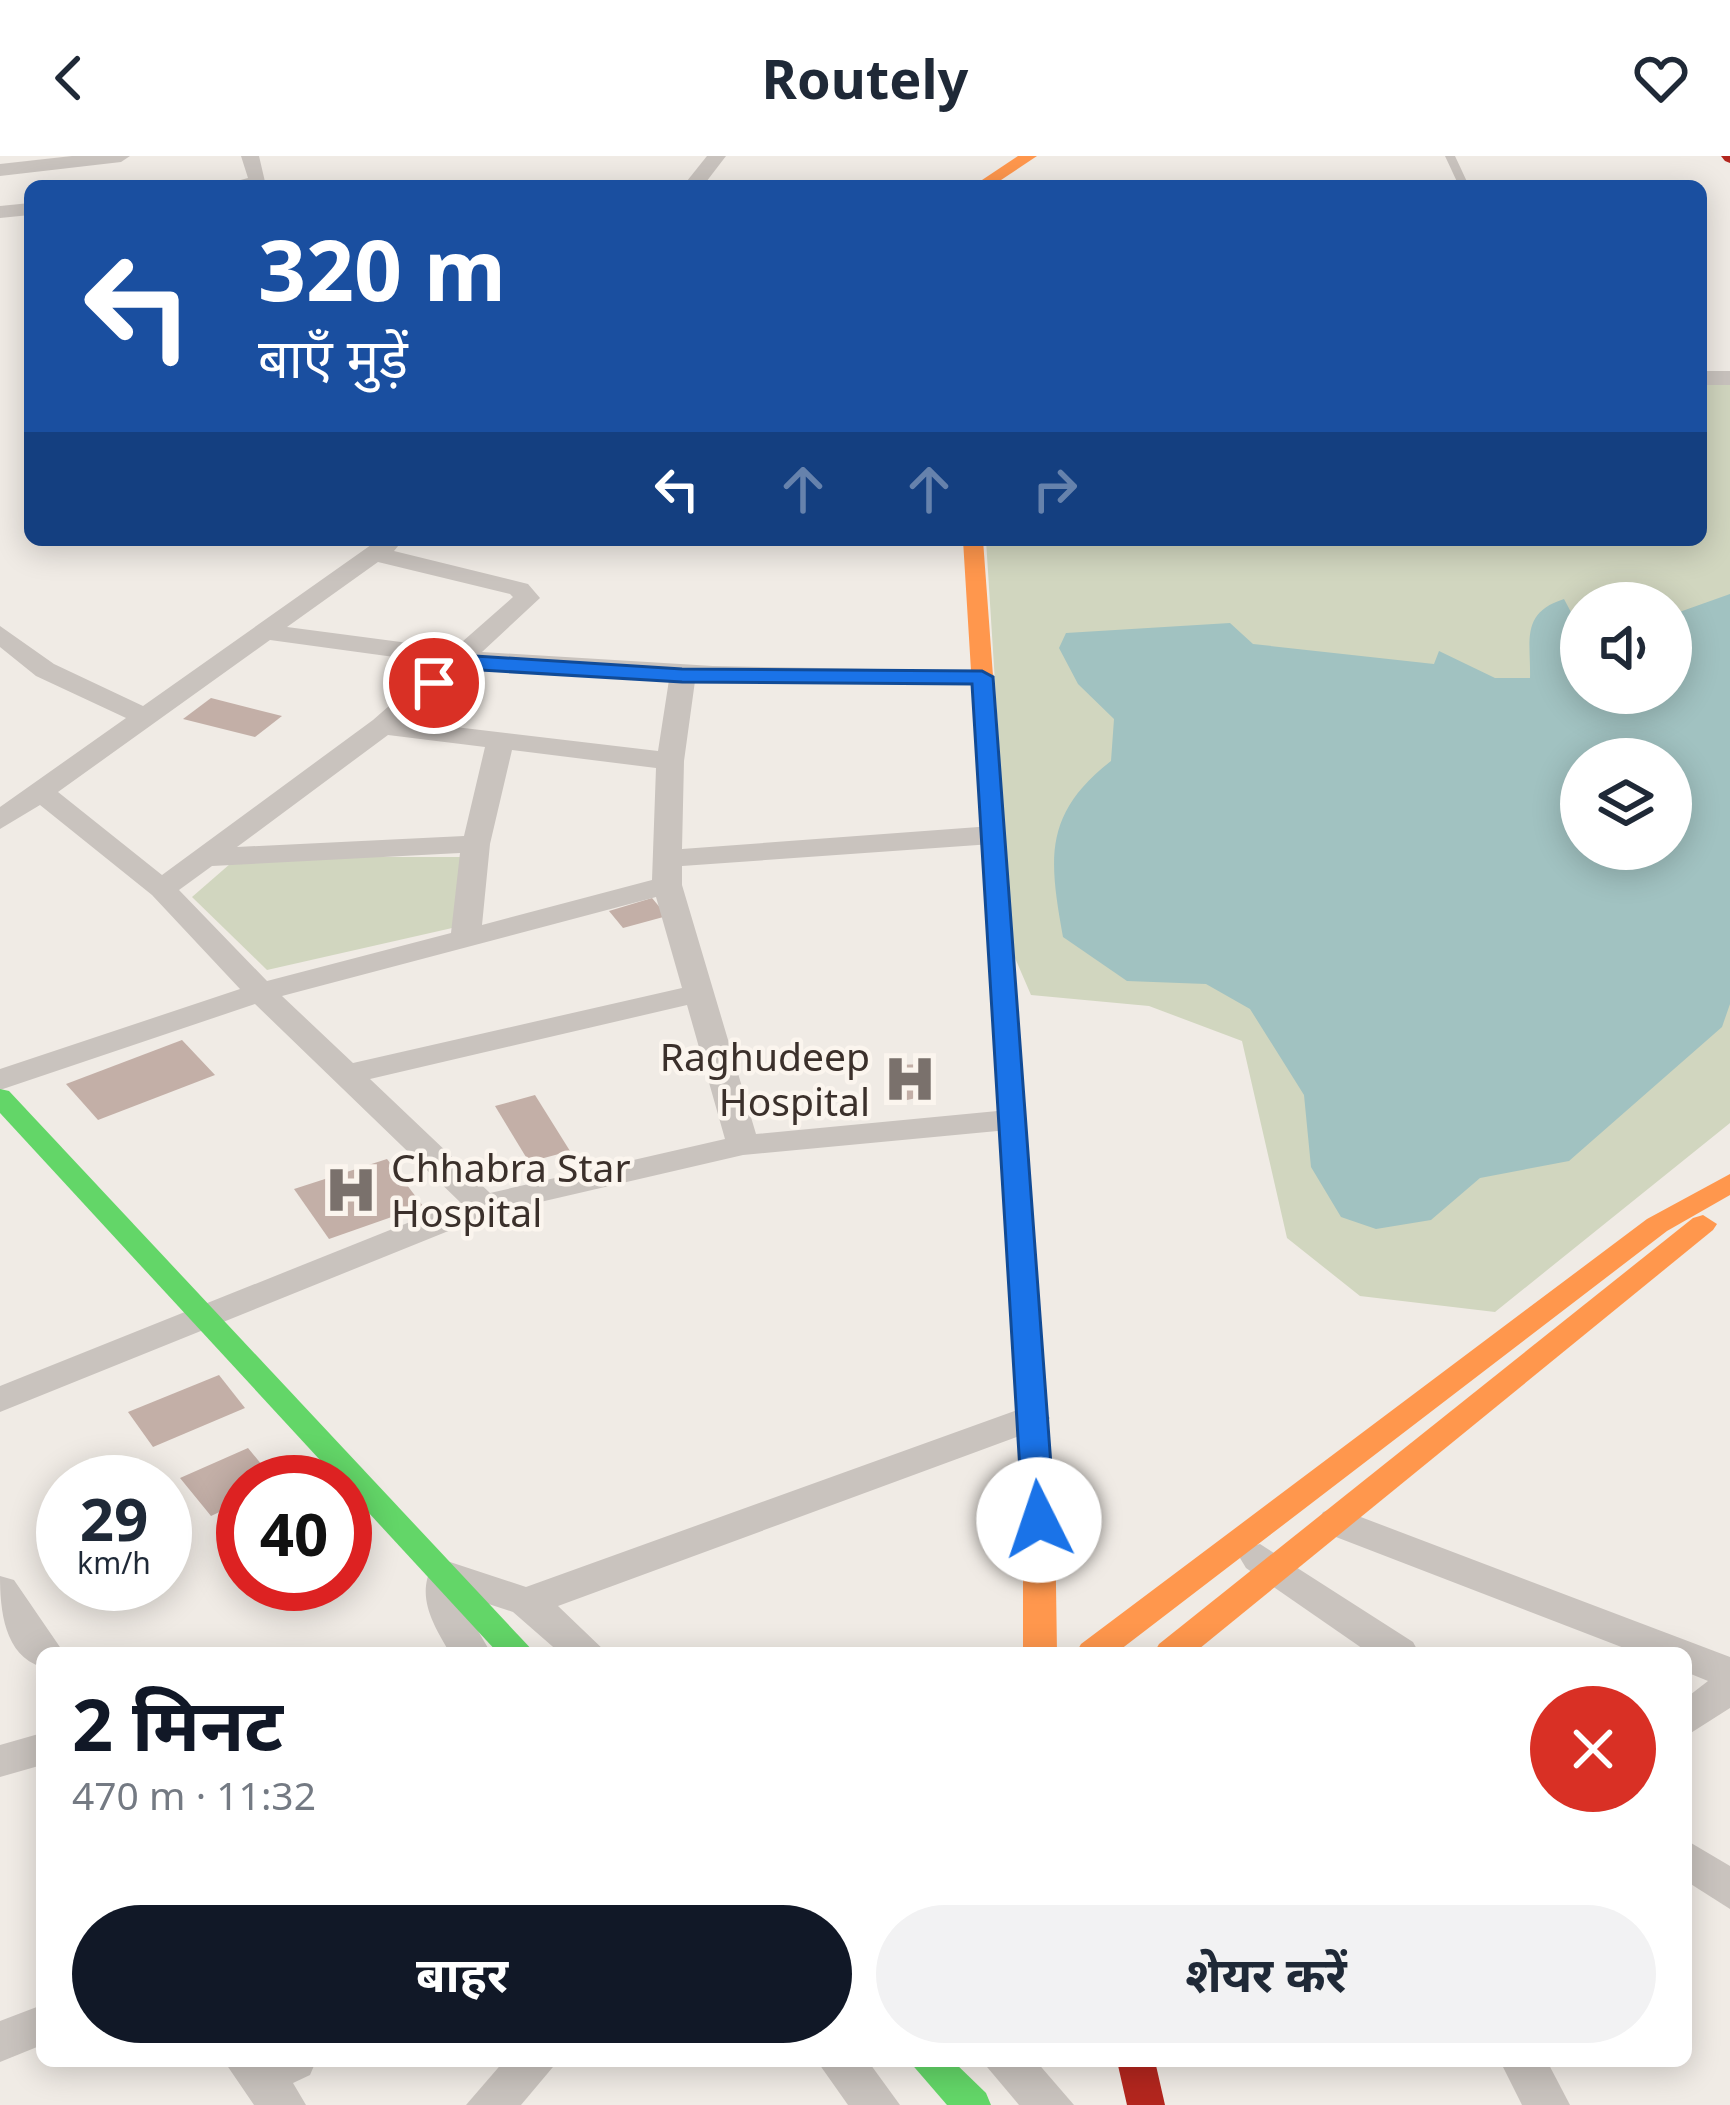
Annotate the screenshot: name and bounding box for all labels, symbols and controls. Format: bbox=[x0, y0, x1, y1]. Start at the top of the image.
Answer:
text: Routely bbox=[762, 41, 968, 115]
icon: back bbox=[36, 45, 102, 111]
icon: heart bbox=[1628, 45, 1694, 111]
text: 320 m bbox=[258, 211, 506, 326]
icon: left bbox=[60, 228, 216, 384]
text: बाएँ मुड़ें bbox=[258, 320, 408, 394]
icon: left bbox=[644, 456, 710, 522]
icon: ahead bbox=[770, 456, 836, 522]
icon: ahead bbox=[896, 456, 962, 522]
icon: right bbox=[1022, 456, 1088, 522]
map controls bbox=[1560, 582, 1692, 870]
button: sound bbox=[1560, 582, 1692, 714]
pin bbox=[383, 632, 485, 734]
icon: arrive bbox=[401, 650, 467, 716]
button: layers bbox=[1560, 738, 1692, 870]
place label: Raghudeep Hospital bbox=[660, 1029, 870, 1127]
hospital icon: Raghudeep Hospital bbox=[881, 1050, 939, 1108]
place label: Chhabra Star Hospital bbox=[391, 1140, 631, 1238]
hospital icon: Chhabra Star Hospital bbox=[322, 1161, 380, 1219]
speed limit sign: 40 bbox=[216, 1455, 372, 1611]
position arrow bbox=[976, 1457, 1102, 1583]
text: 29 bbox=[80, 1477, 148, 1559]
text: km/h bbox=[77, 1542, 151, 1583]
text: 2 मिनट bbox=[72, 1674, 283, 1772]
button: close bbox=[1530, 1686, 1656, 1812]
text: 470 m · 11:32 bbox=[72, 1768, 316, 1821]
button: बाहर bbox=[72, 1905, 852, 2043]
button: शेयर करें bbox=[876, 1905, 1656, 2043]

